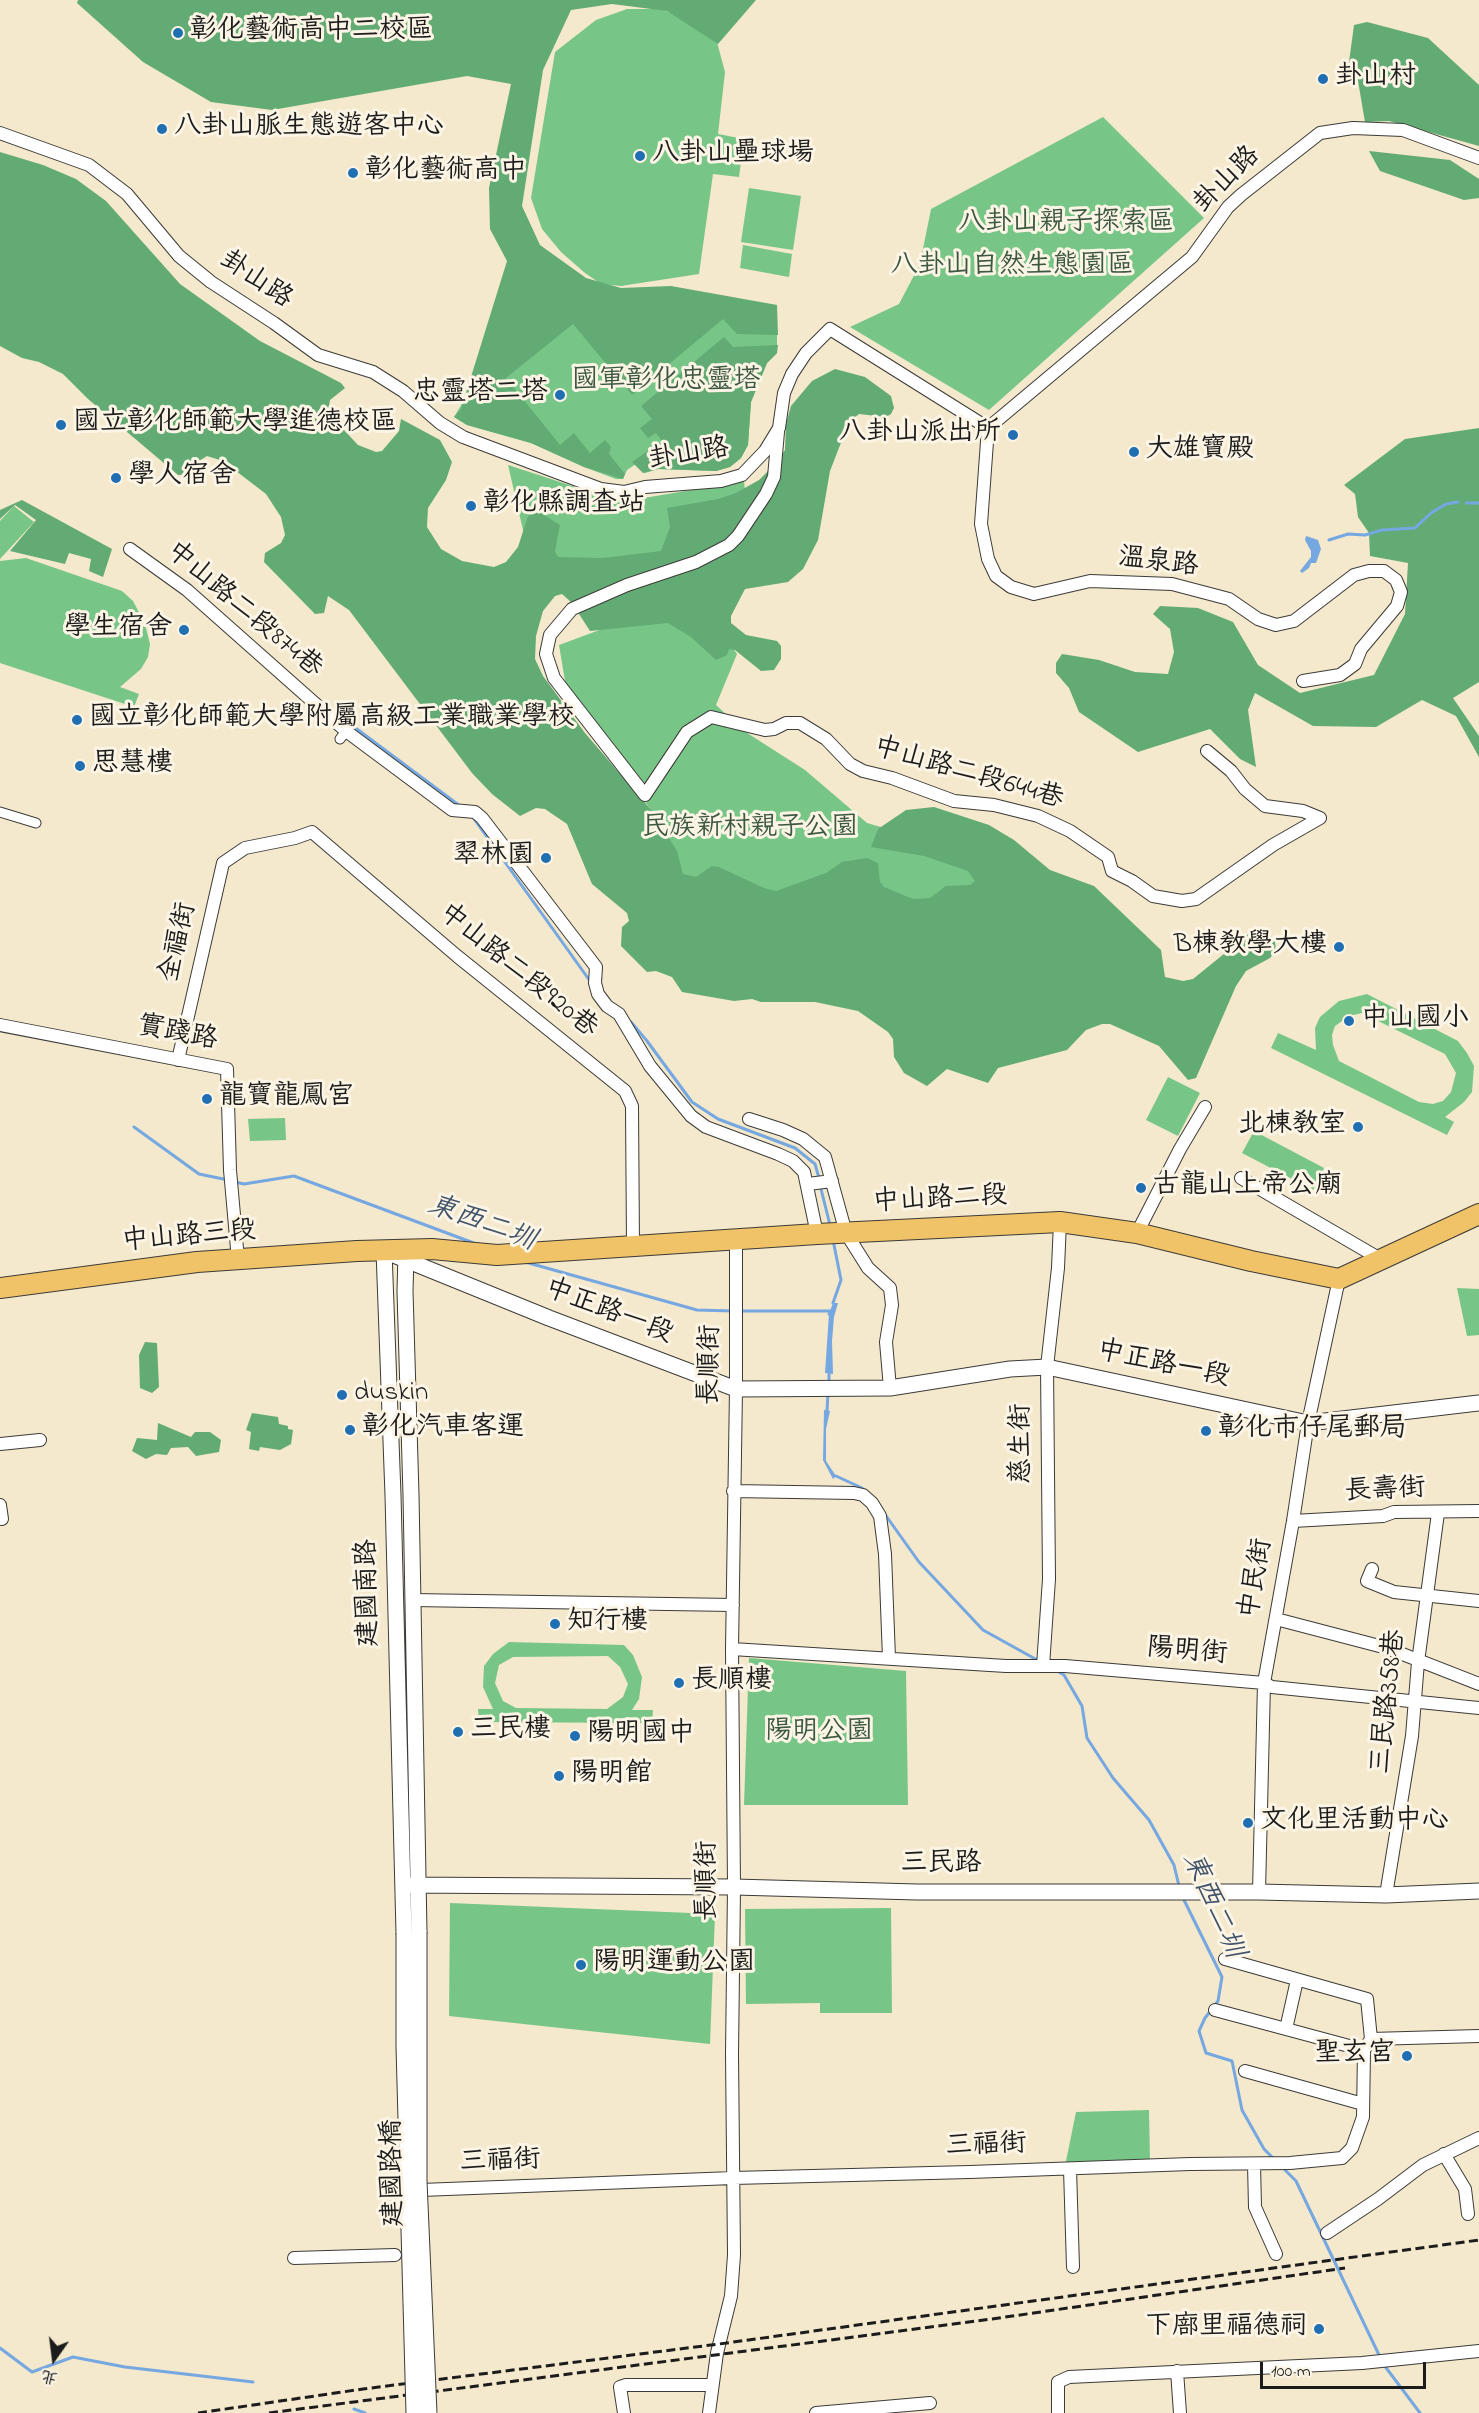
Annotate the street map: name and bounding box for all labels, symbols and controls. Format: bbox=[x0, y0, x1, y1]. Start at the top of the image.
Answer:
place label: 彰化藝術高中二校區 bbox=[190, 17, 433, 49]
marker: 彰化藝術高中二校區 bbox=[171, 26, 185, 40]
place label: 卦山村 bbox=[1335, 63, 1416, 95]
marker: 卦山村 bbox=[1316, 72, 1330, 86]
place label: 八卦山脈生態遊客中心 bbox=[174, 113, 444, 145]
marker: 八卦山脈生態遊客中心 bbox=[155, 122, 169, 136]
place label: 八卦山壘球場 bbox=[652, 140, 814, 172]
street label: 卦山路 bbox=[1188, 141, 1268, 221]
marker: 八卦山壘球場 bbox=[633, 149, 647, 163]
place label: 彰化藝術高中 bbox=[365, 157, 527, 189]
marker: 彰化藝術高中 bbox=[346, 166, 360, 180]
park label: 八卦山親子探索區 bbox=[958, 209, 1174, 241]
street label: 卦山路 bbox=[212, 245, 298, 317]
park label: 八卦山自然生態園區 bbox=[891, 252, 1133, 284]
park label: 國軍彰化忠靈塔 bbox=[572, 367, 760, 399]
place label: 忠靈塔二塔 bbox=[413, 379, 548, 411]
marker: 忠靈塔二塔 bbox=[553, 388, 567, 402]
place label: 國立彰化師範大學進德校區 bbox=[73, 409, 397, 441]
marker: 國立彰化師範大學進德校區 bbox=[54, 418, 68, 432]
place label: 八卦山派出所 bbox=[839, 419, 1001, 451]
marker: 八卦山派出所 bbox=[1006, 428, 1020, 442]
street label: 卦山路 bbox=[646, 434, 732, 478]
place label: 大雄寶殿 bbox=[1146, 436, 1254, 468]
marker: 大雄寶殿 bbox=[1127, 445, 1141, 459]
place label: 學人宿舍 bbox=[128, 462, 236, 494]
marker: 學人宿舍 bbox=[109, 471, 123, 485]
place label: 彰化縣調查站 bbox=[483, 490, 645, 522]
marker: 彰化縣調查站 bbox=[464, 499, 478, 513]
street label: 中山路二段874巷 bbox=[158, 536, 328, 686]
street label: 溫泉路 bbox=[1116, 543, 1200, 585]
place label: 學生宿舍 bbox=[64, 614, 172, 646]
marker: 學生宿舍 bbox=[177, 623, 191, 637]
place label: 國立彰化師範大學附屬高級工業職業學校 bbox=[89, 704, 575, 736]
marker: 國立彰化師範大學附屬高級工業職業學校 bbox=[70, 713, 84, 727]
street label: 中山路二段644巷 bbox=[869, 732, 1067, 818]
place label: 思慧樓 bbox=[92, 750, 173, 782]
marker: 思慧樓 bbox=[73, 759, 87, 773]
park label: 民族新村親子公園 bbox=[642, 814, 858, 846]
place label: 翠林園 bbox=[453, 842, 534, 874]
marker: 翠林園 bbox=[539, 851, 553, 865]
street label: 中山路二段920巷 bbox=[431, 898, 603, 1046]
street label: 全福街 bbox=[155, 900, 205, 986]
place label: B棟教學大樓 bbox=[1174, 931, 1327, 963]
marker: B棟教學大樓 bbox=[1332, 940, 1346, 954]
place label: 中山國小 bbox=[1361, 1005, 1469, 1037]
street label: 實踐路 bbox=[134, 1011, 220, 1059]
marker: 中山國小 bbox=[1342, 1014, 1356, 1028]
place label: 龍寶龍鳳宮 bbox=[219, 1083, 354, 1115]
marker: 龍寶龍鳳宮 bbox=[200, 1092, 214, 1106]
place label: 北棟教室 bbox=[1238, 1111, 1346, 1143]
marker: 北棟教室 bbox=[1351, 1120, 1365, 1134]
place label: 古龍山上帝公廟 bbox=[1153, 1172, 1342, 1204]
street label: 中山路二段 bbox=[872, 1181, 1008, 1221]
marker: 古龍山上帝公廟 bbox=[1134, 1181, 1148, 1195]
water label: 東西二圳 bbox=[423, 1190, 539, 1260]
street label: 中山路三段 bbox=[120, 1216, 258, 1260]
street label: 中正路一段 bbox=[539, 1274, 677, 1352]
street label: 長順街 bbox=[695, 1324, 729, 1406]
street label: 中正路一段 bbox=[1094, 1336, 1232, 1396]
place label: duskin bbox=[354, 1379, 428, 1411]
marker: duskin bbox=[335, 1388, 349, 1402]
street label: 慈生街 bbox=[1008, 1404, 1040, 1484]
place label: 彰化汽車客運 bbox=[362, 1414, 524, 1446]
place label: 彰化市仔尾郵局 bbox=[1218, 1415, 1407, 1447]
marker: 彰化汽車客運 bbox=[343, 1423, 357, 1437]
marker: 彰化市仔尾郵局 bbox=[1199, 1424, 1213, 1438]
street label: 長壽街 bbox=[1344, 1474, 1426, 1510]
street label: 中民街 bbox=[1235, 1536, 1281, 1622]
street label: 建國南路 bbox=[353, 1539, 387, 1647]
place label: 知行樓 bbox=[567, 1608, 648, 1640]
marker: 知行樓 bbox=[548, 1617, 562, 1631]
street label: 三民路358巷 bbox=[1366, 1628, 1414, 1776]
street label: 陽明街 bbox=[1145, 1633, 1229, 1673]
place label: 長順樓 bbox=[691, 1667, 772, 1699]
marker: 長順樓 bbox=[672, 1676, 686, 1690]
place label: 三民樓 bbox=[470, 1716, 551, 1748]
park label: 陽明公園 bbox=[765, 1718, 873, 1750]
place label: 陽明國中 bbox=[587, 1720, 695, 1752]
marker: 三民樓 bbox=[451, 1725, 465, 1739]
marker: 陽明國中 bbox=[568, 1729, 582, 1743]
place label: 陽明館 bbox=[571, 1760, 652, 1792]
marker: 陽明館 bbox=[552, 1769, 566, 1783]
place label: 文化里活動中心 bbox=[1260, 1807, 1449, 1839]
marker: 文化里活動中心 bbox=[1241, 1816, 1255, 1830]
street label: 長順街 bbox=[694, 1841, 726, 1921]
water label: 東西二圳 bbox=[1173, 1848, 1249, 1964]
street label: 三民路 bbox=[901, 1850, 981, 1882]
place label: 陽明運動公園 bbox=[593, 1949, 755, 1981]
marker: 陽明運動公園 bbox=[574, 1958, 588, 1972]
place label: 聖玄宮 bbox=[1314, 2040, 1395, 2072]
marker: 聖玄宮 bbox=[1400, 2049, 1414, 2063]
street label: 建國路橋 bbox=[378, 2119, 412, 2227]
street label: 三福街 bbox=[945, 2129, 1027, 2165]
street label: 三福街 bbox=[459, 2145, 541, 2181]
place label: 下廍里福德祠 bbox=[1145, 2313, 1307, 2345]
marker: 下廍里福德祠 bbox=[1312, 2322, 1326, 2336]
north arrow bbox=[24, 2329, 84, 2389]
scale bar bbox=[1263, 2350, 1430, 2388]
text: 100 m bbox=[1271, 2359, 1311, 2385]
text: 北 bbox=[39, 2363, 60, 2390]

